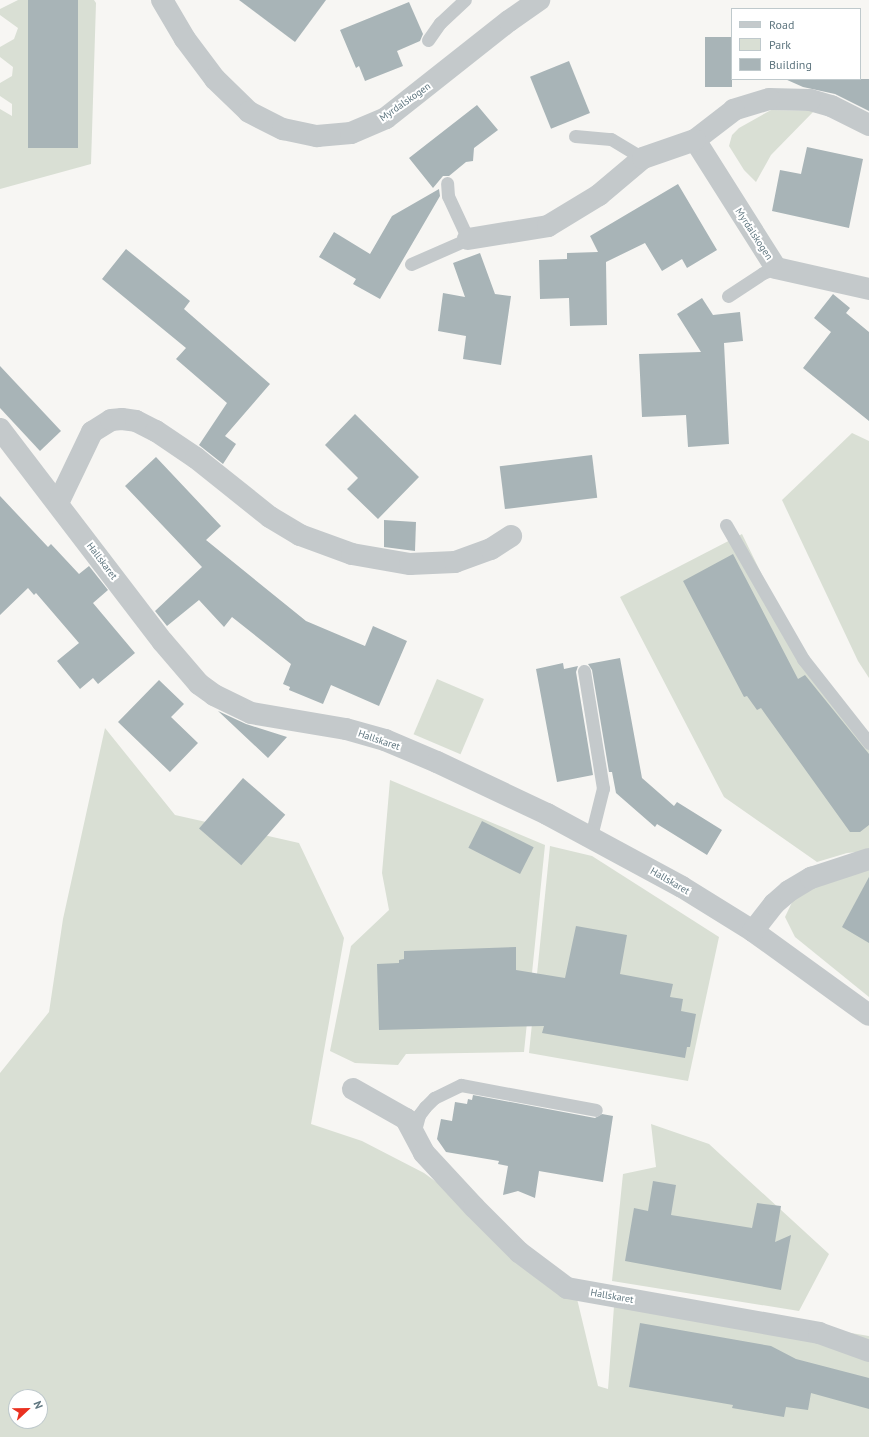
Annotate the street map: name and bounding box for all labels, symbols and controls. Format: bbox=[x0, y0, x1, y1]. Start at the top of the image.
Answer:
legend bbox=[731, 8, 861, 80]
text: Road bbox=[769, 17, 794, 32]
text: Park bbox=[769, 37, 791, 52]
text: Building bbox=[769, 57, 812, 72]
street label: Myrdalskogen bbox=[377, 80, 433, 124]
street label: Myrdalskogen bbox=[733, 206, 775, 262]
street label: Hallskaret bbox=[84, 540, 120, 582]
street label: Hallskaret bbox=[357, 727, 401, 753]
street label: Hallskaret bbox=[648, 865, 692, 897]
street label: Hallskaret bbox=[590, 1286, 634, 1306]
north arrow bbox=[8, 1389, 48, 1429]
text: N bbox=[30, 1399, 46, 1411]

